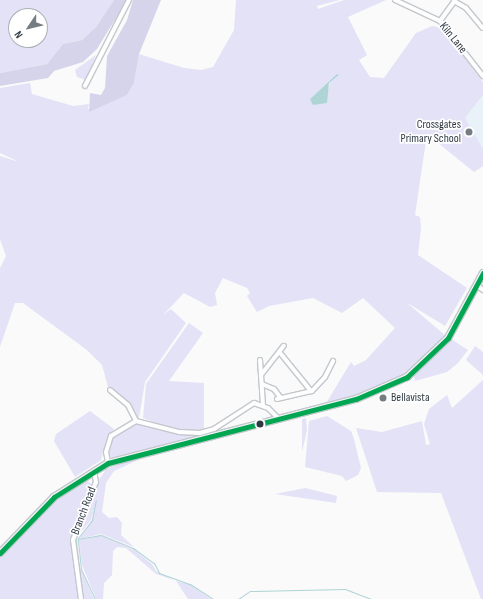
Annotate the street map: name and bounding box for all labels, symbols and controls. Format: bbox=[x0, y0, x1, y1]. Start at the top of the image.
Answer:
north arrow bbox=[8, 8, 48, 48]
street label: Kiln Lane bbox=[436, 19, 470, 57]
text: N bbox=[12, 28, 26, 41]
place label: Crossgates Primary School bbox=[401, 118, 461, 146]
marker: Crossgates Primary School bbox=[464, 127, 474, 137]
place label: Bellavista bbox=[391, 391, 430, 405]
marker: Bellavista bbox=[378, 393, 388, 403]
unlabelled marker bbox=[255, 419, 265, 429]
street label: Branch Road bbox=[68, 485, 100, 537]

